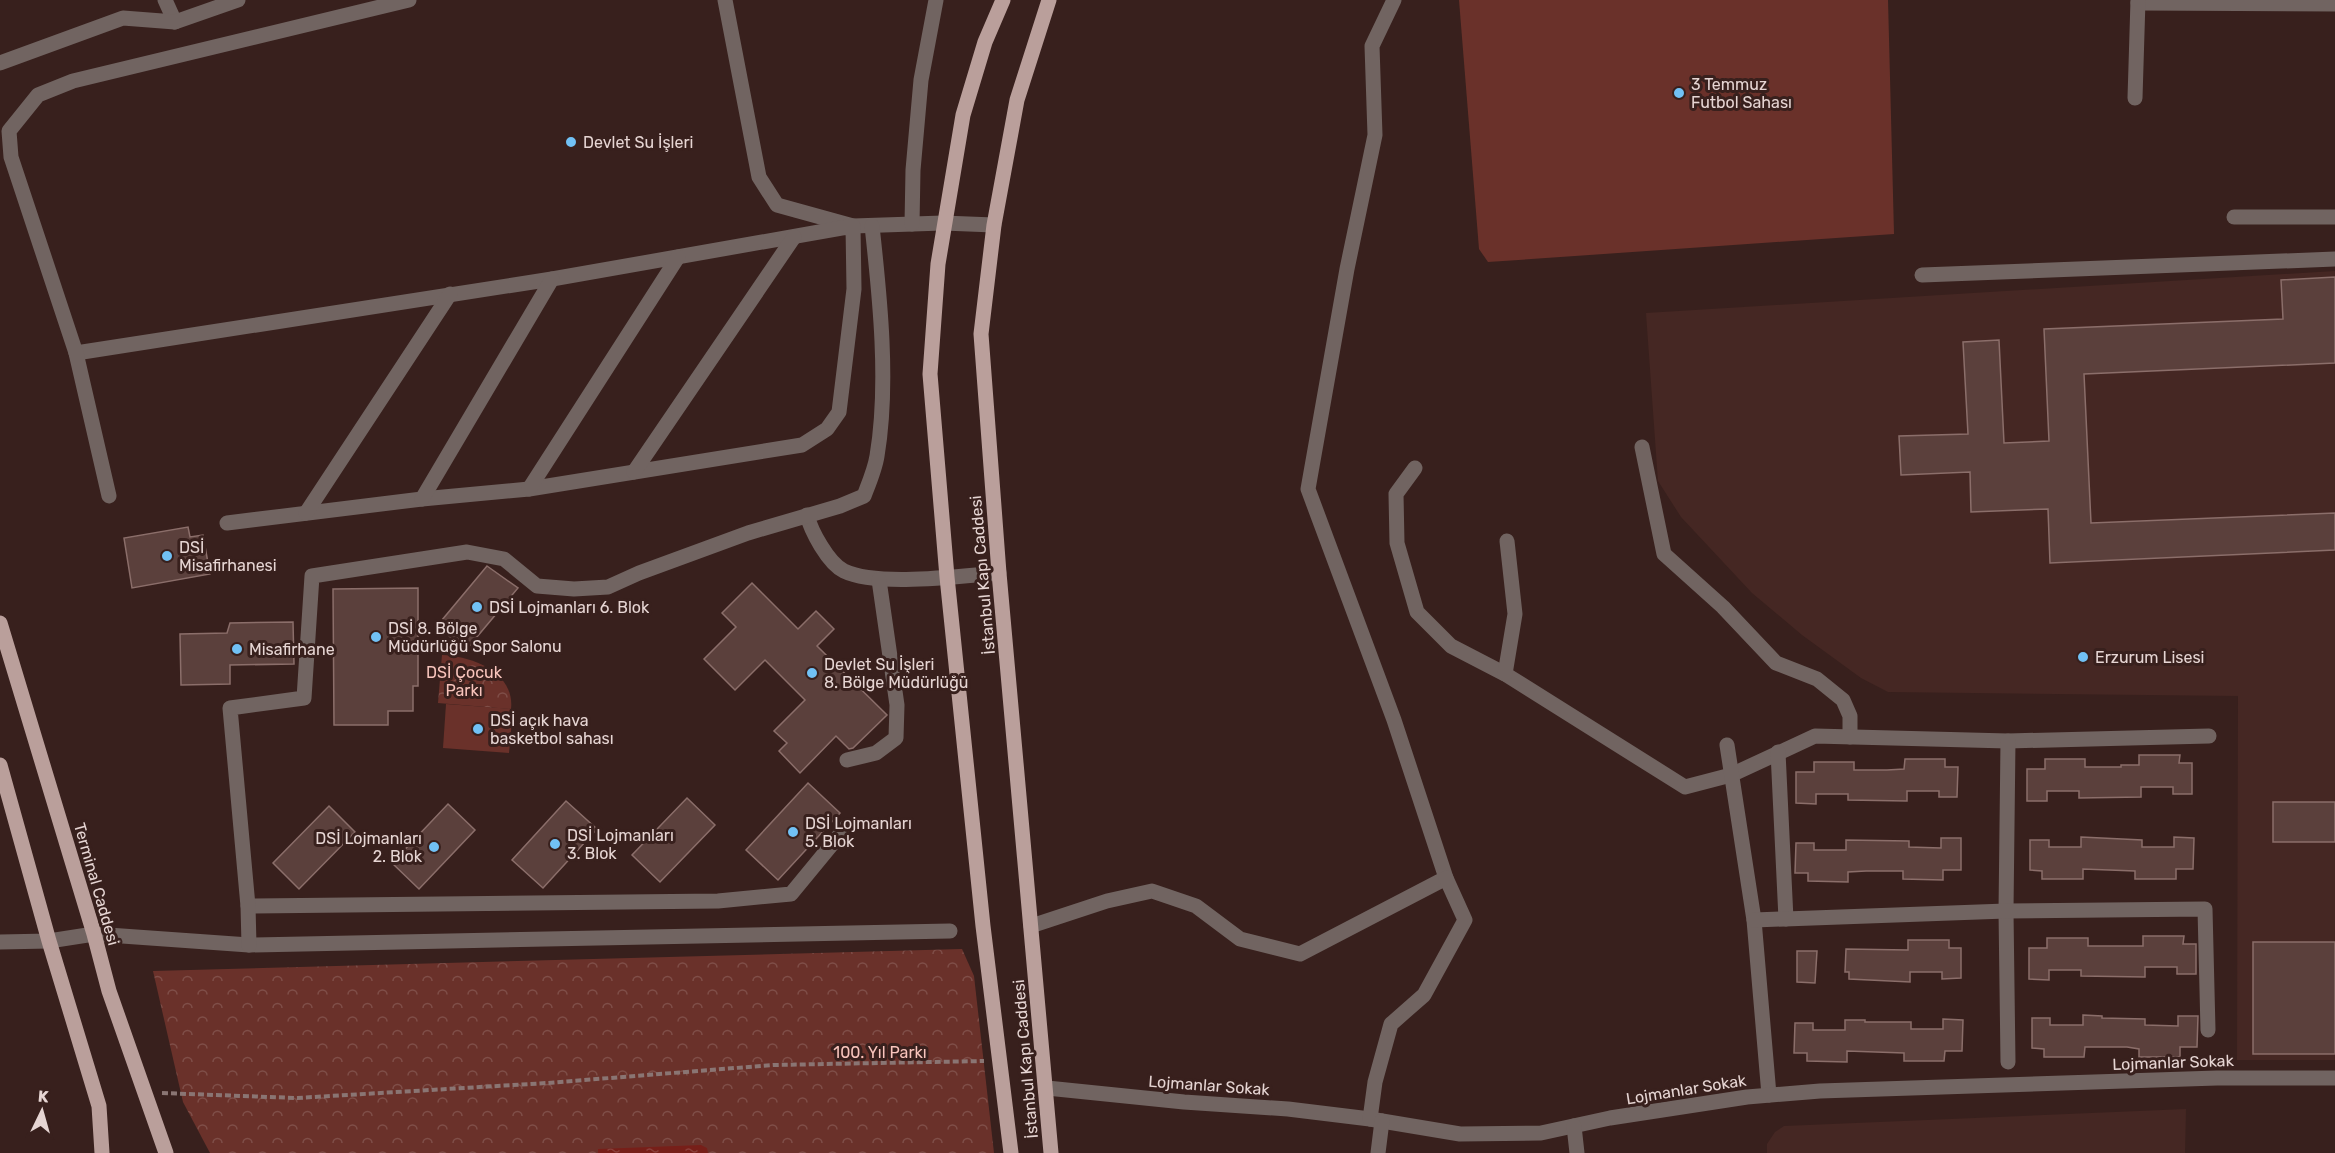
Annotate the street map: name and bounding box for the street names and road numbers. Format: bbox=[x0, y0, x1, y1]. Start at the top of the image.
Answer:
street label: İstanbul Kapı Caddesi bbox=[966, 495, 999, 655]
street label: Terminal Caddesi bbox=[70, 821, 123, 948]
street label: İstanbul Kapı Caddesi bbox=[1009, 979, 1042, 1139]
street label: Lojmanlar Sokak bbox=[2112, 1051, 2235, 1074]
street label: Lojmanlar Sokak bbox=[1625, 1070, 1748, 1108]
street label: Lojmanlar Sokak bbox=[1148, 1072, 1271, 1099]

